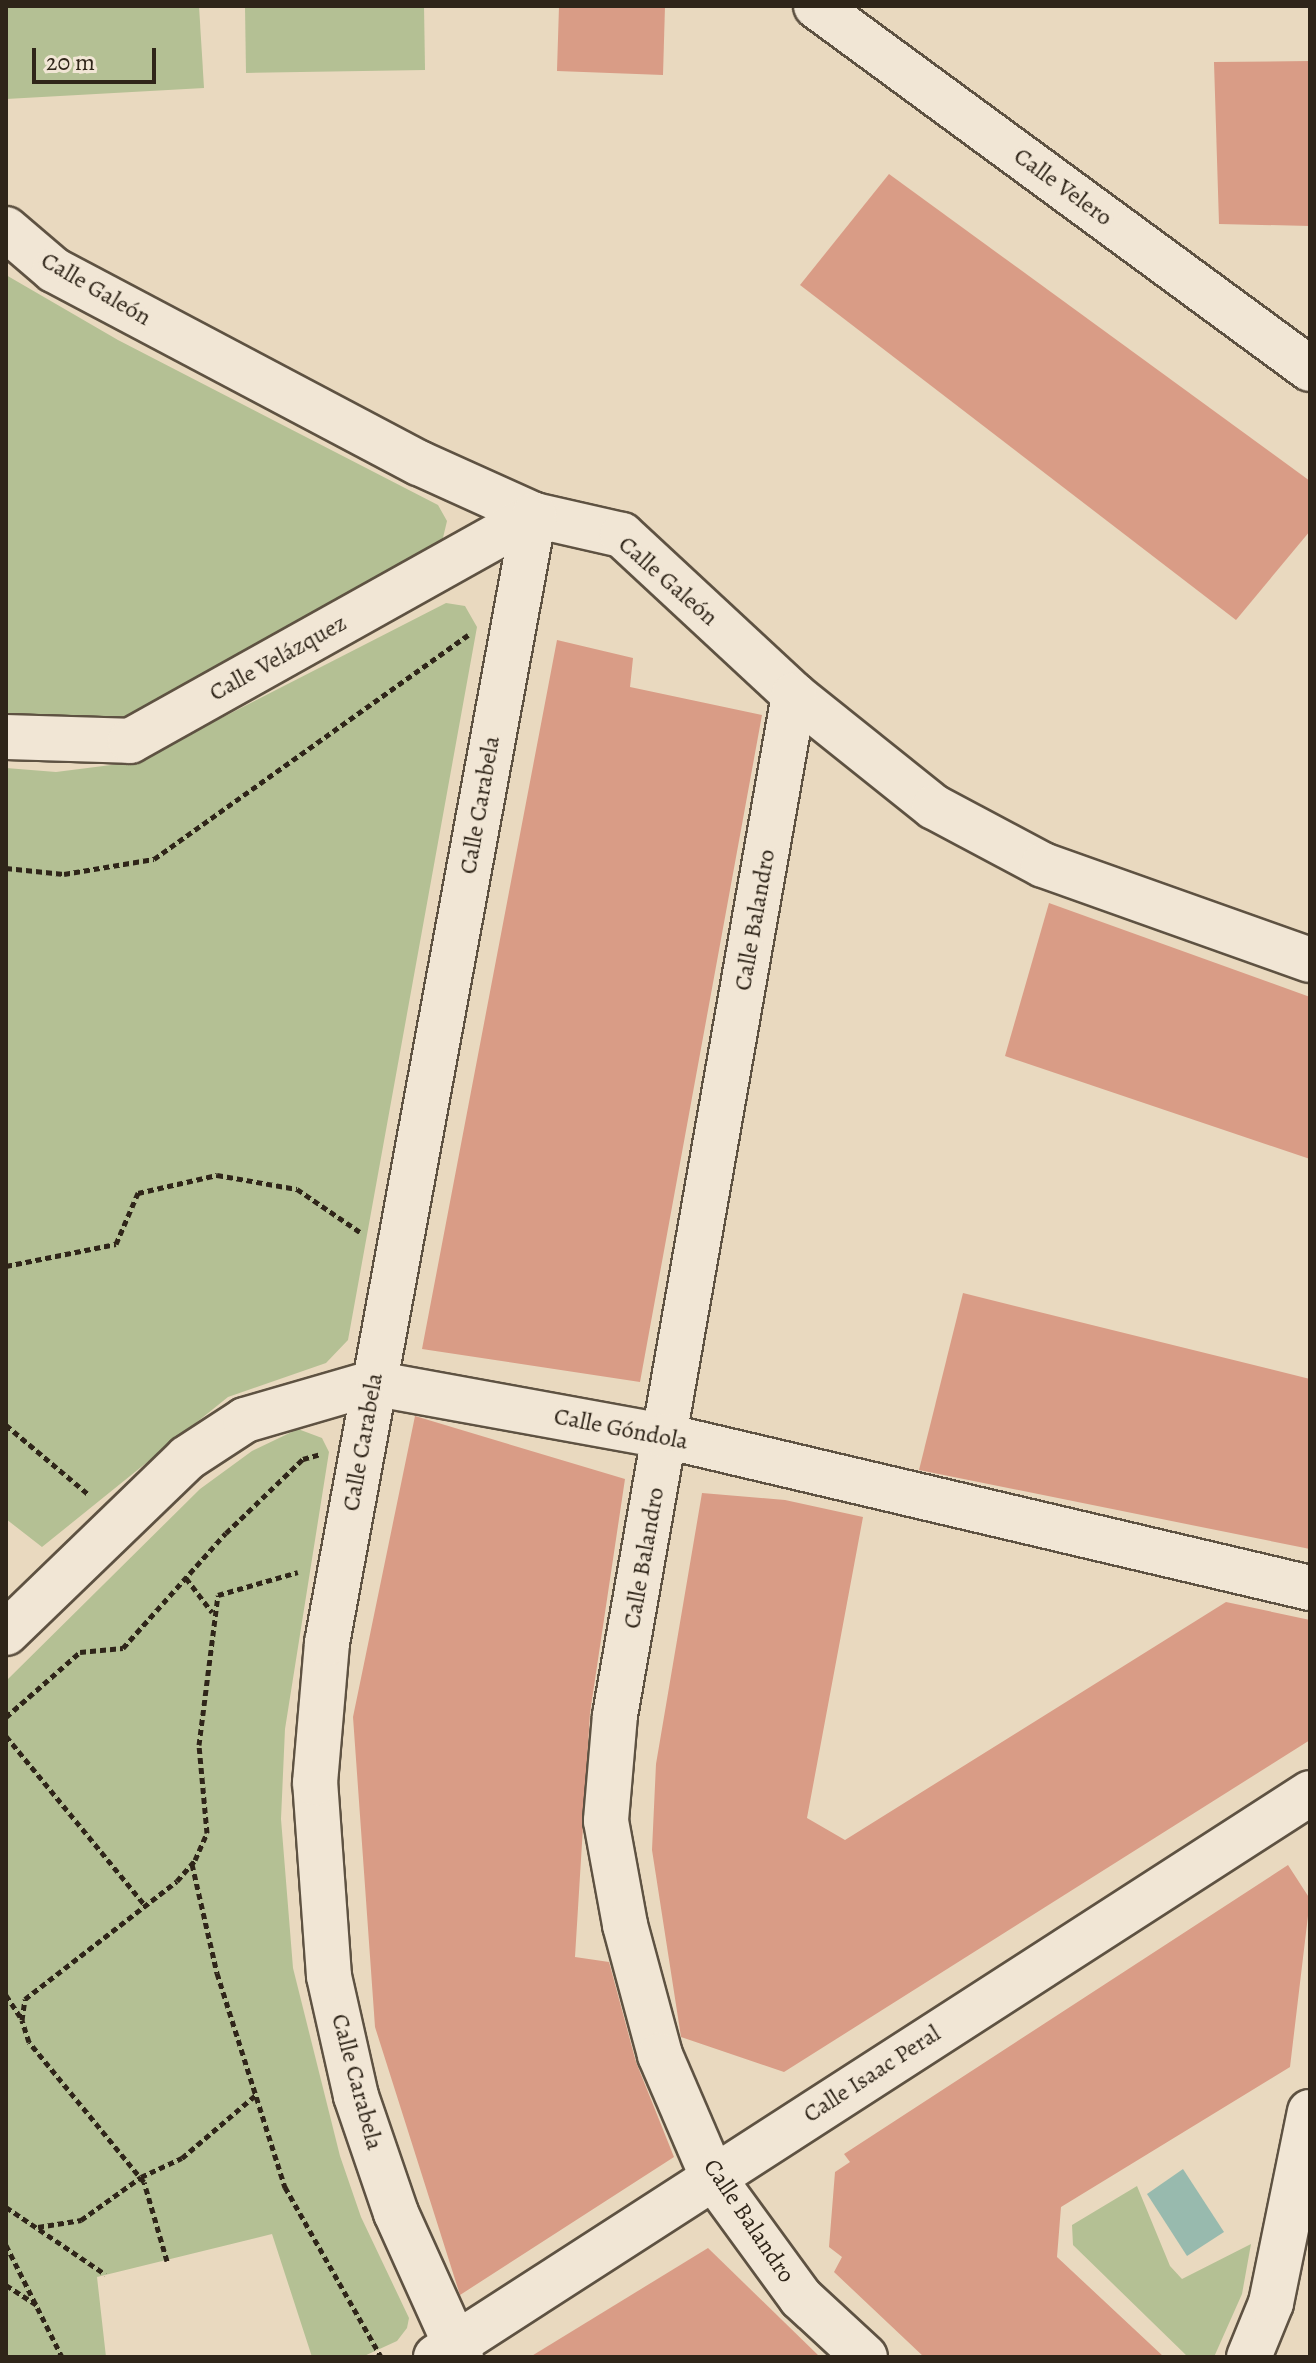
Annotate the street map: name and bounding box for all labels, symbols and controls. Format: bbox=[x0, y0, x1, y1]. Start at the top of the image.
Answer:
scale bar bbox=[36, 32, 160, 82]
text: 20 m bbox=[46, 46, 95, 78]
street label: Calle Velero bbox=[1008, 142, 1118, 232]
street label: Calle Galeón bbox=[36, 246, 156, 332]
street label: Calle Galeón bbox=[612, 530, 724, 632]
street label: Calle Velázquez bbox=[204, 608, 352, 708]
street label: Calle Carabela bbox=[454, 734, 506, 876]
street label: Calle Balandro bbox=[728, 847, 782, 993]
street label: Calle Carabela bbox=[337, 1371, 389, 1513]
street label: Calle Góndola bbox=[552, 1402, 690, 1456]
street label: Calle Balandro bbox=[617, 1485, 671, 1631]
street label: Calle Carabela bbox=[325, 2011, 389, 2153]
street label: Calle Isaac Peral bbox=[798, 2019, 946, 2129]
street label: Calle Balandro bbox=[697, 2154, 801, 2288]

